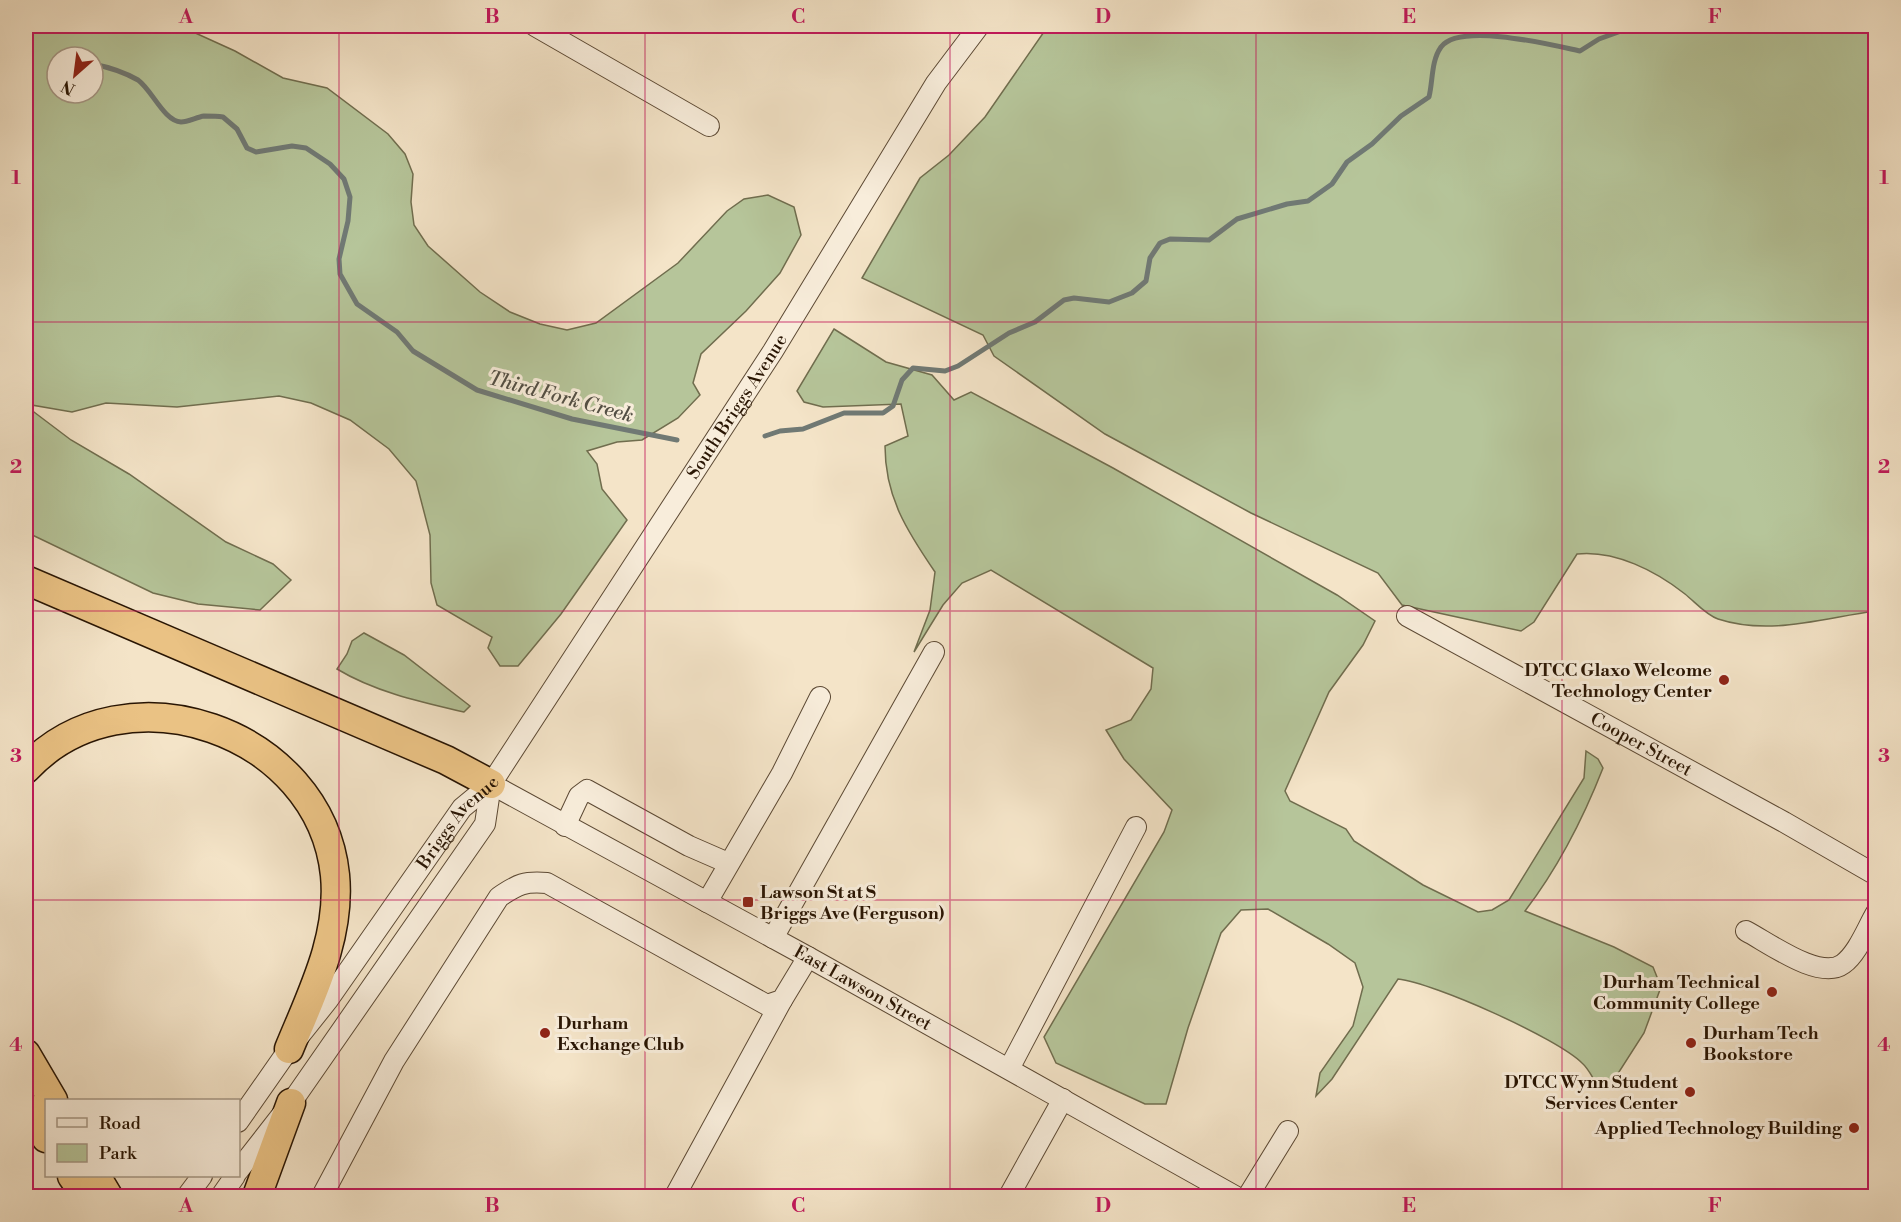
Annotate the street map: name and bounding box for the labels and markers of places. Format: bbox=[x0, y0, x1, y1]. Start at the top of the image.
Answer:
place label: DTCC Glaxo Welcome Technology Center bbox=[1524, 659, 1712, 703]
marker: DTCC Glaxo Welcome Technology Center bbox=[1717, 673, 1731, 687]
place label: Lawson St at S Briggs Ave (Ferguson) bbox=[760, 881, 945, 925]
marker: Lawson St at S Briggs Ave (Ferguson) bbox=[741, 895, 755, 909]
place label: Durham Technical Community College bbox=[1593, 971, 1760, 1015]
marker: Durham Technical Community College bbox=[1765, 985, 1779, 999]
place label: Durham Exchange Club bbox=[557, 1012, 684, 1056]
place label: Durham Tech Bookstore bbox=[1703, 1022, 1819, 1066]
marker: Durham Exchange Club bbox=[538, 1026, 552, 1040]
marker: Durham Tech Bookstore bbox=[1684, 1036, 1698, 1050]
place label: DTCC Wynn Student Services Center bbox=[1504, 1071, 1679, 1115]
marker: DTCC Wynn Student Services Center bbox=[1683, 1085, 1697, 1099]
place label: Applied Technology Building bbox=[1594, 1117, 1843, 1140]
marker: Applied Technology Building bbox=[1847, 1121, 1861, 1135]

